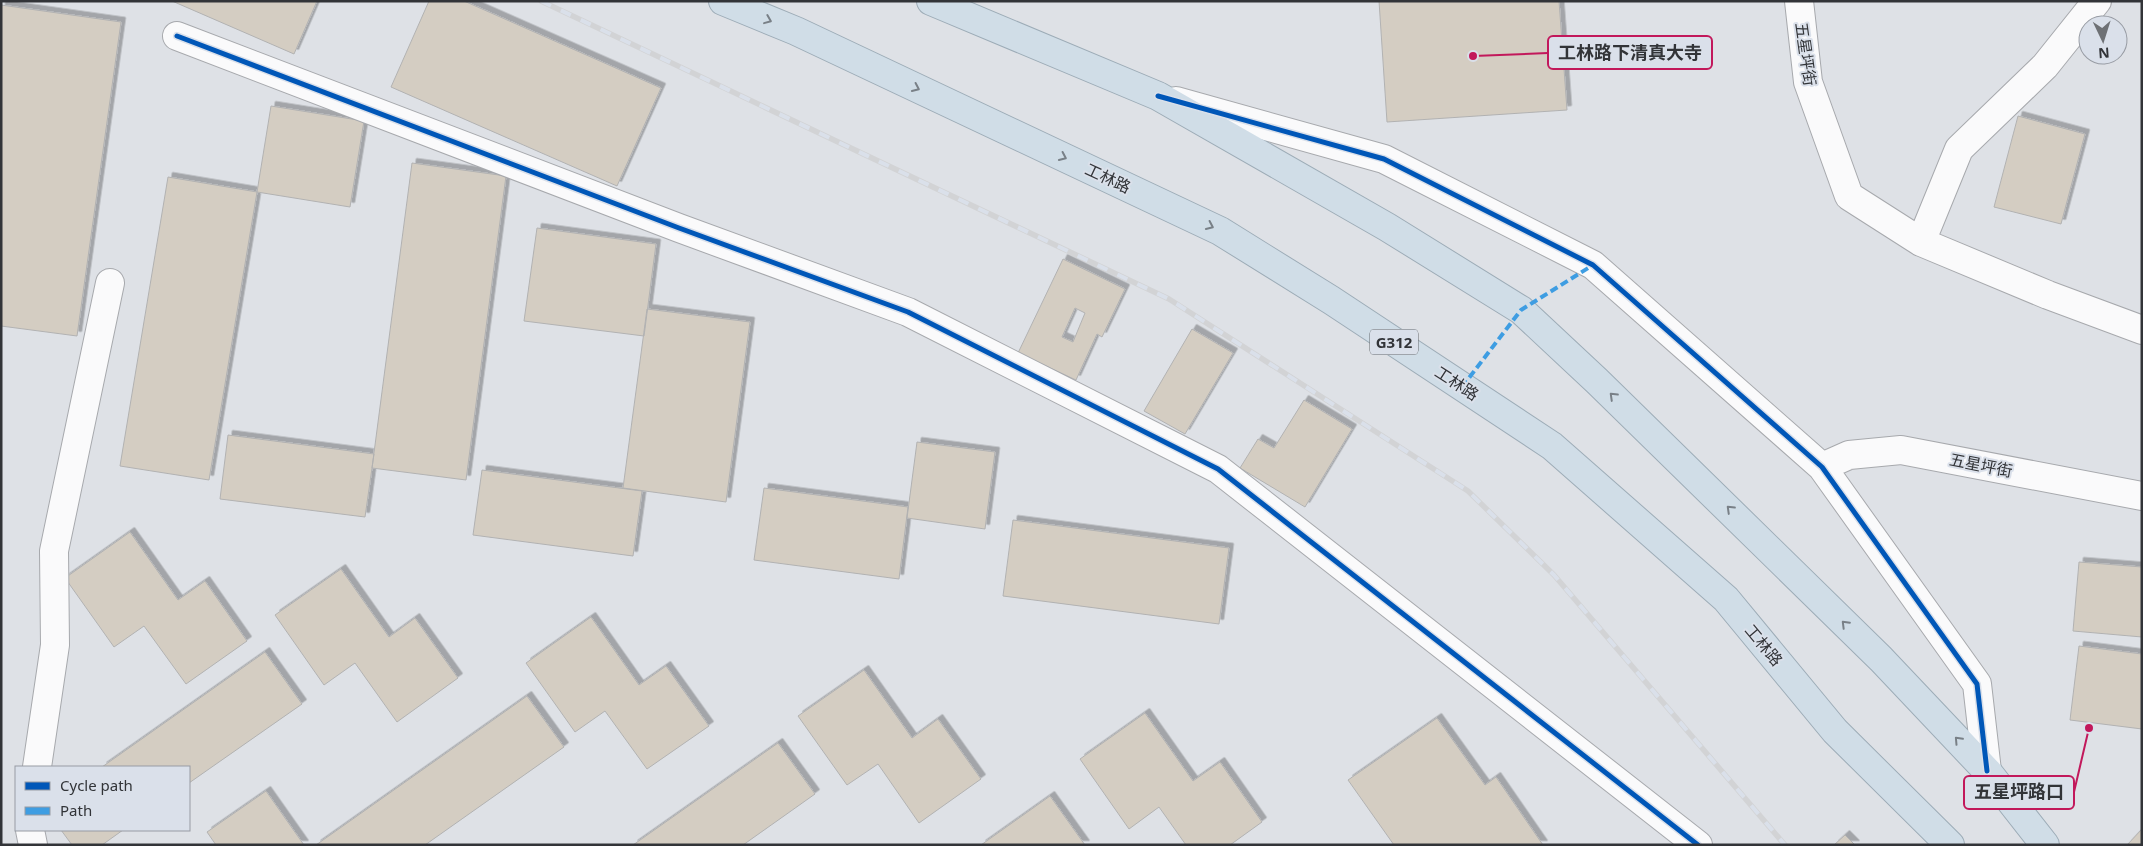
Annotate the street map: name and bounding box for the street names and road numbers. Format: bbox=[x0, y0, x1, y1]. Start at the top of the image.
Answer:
street label: 五星坪街 bbox=[1791, 21, 1821, 87]
street label: 工林路 bbox=[1082, 158, 1134, 198]
road number: G312 bbox=[1370, 330, 1418, 354]
street label: 工林路 bbox=[1431, 361, 1483, 405]
street label: 五星坪街 bbox=[1947, 448, 2015, 482]
street label: 工林路 bbox=[1740, 620, 1788, 670]

